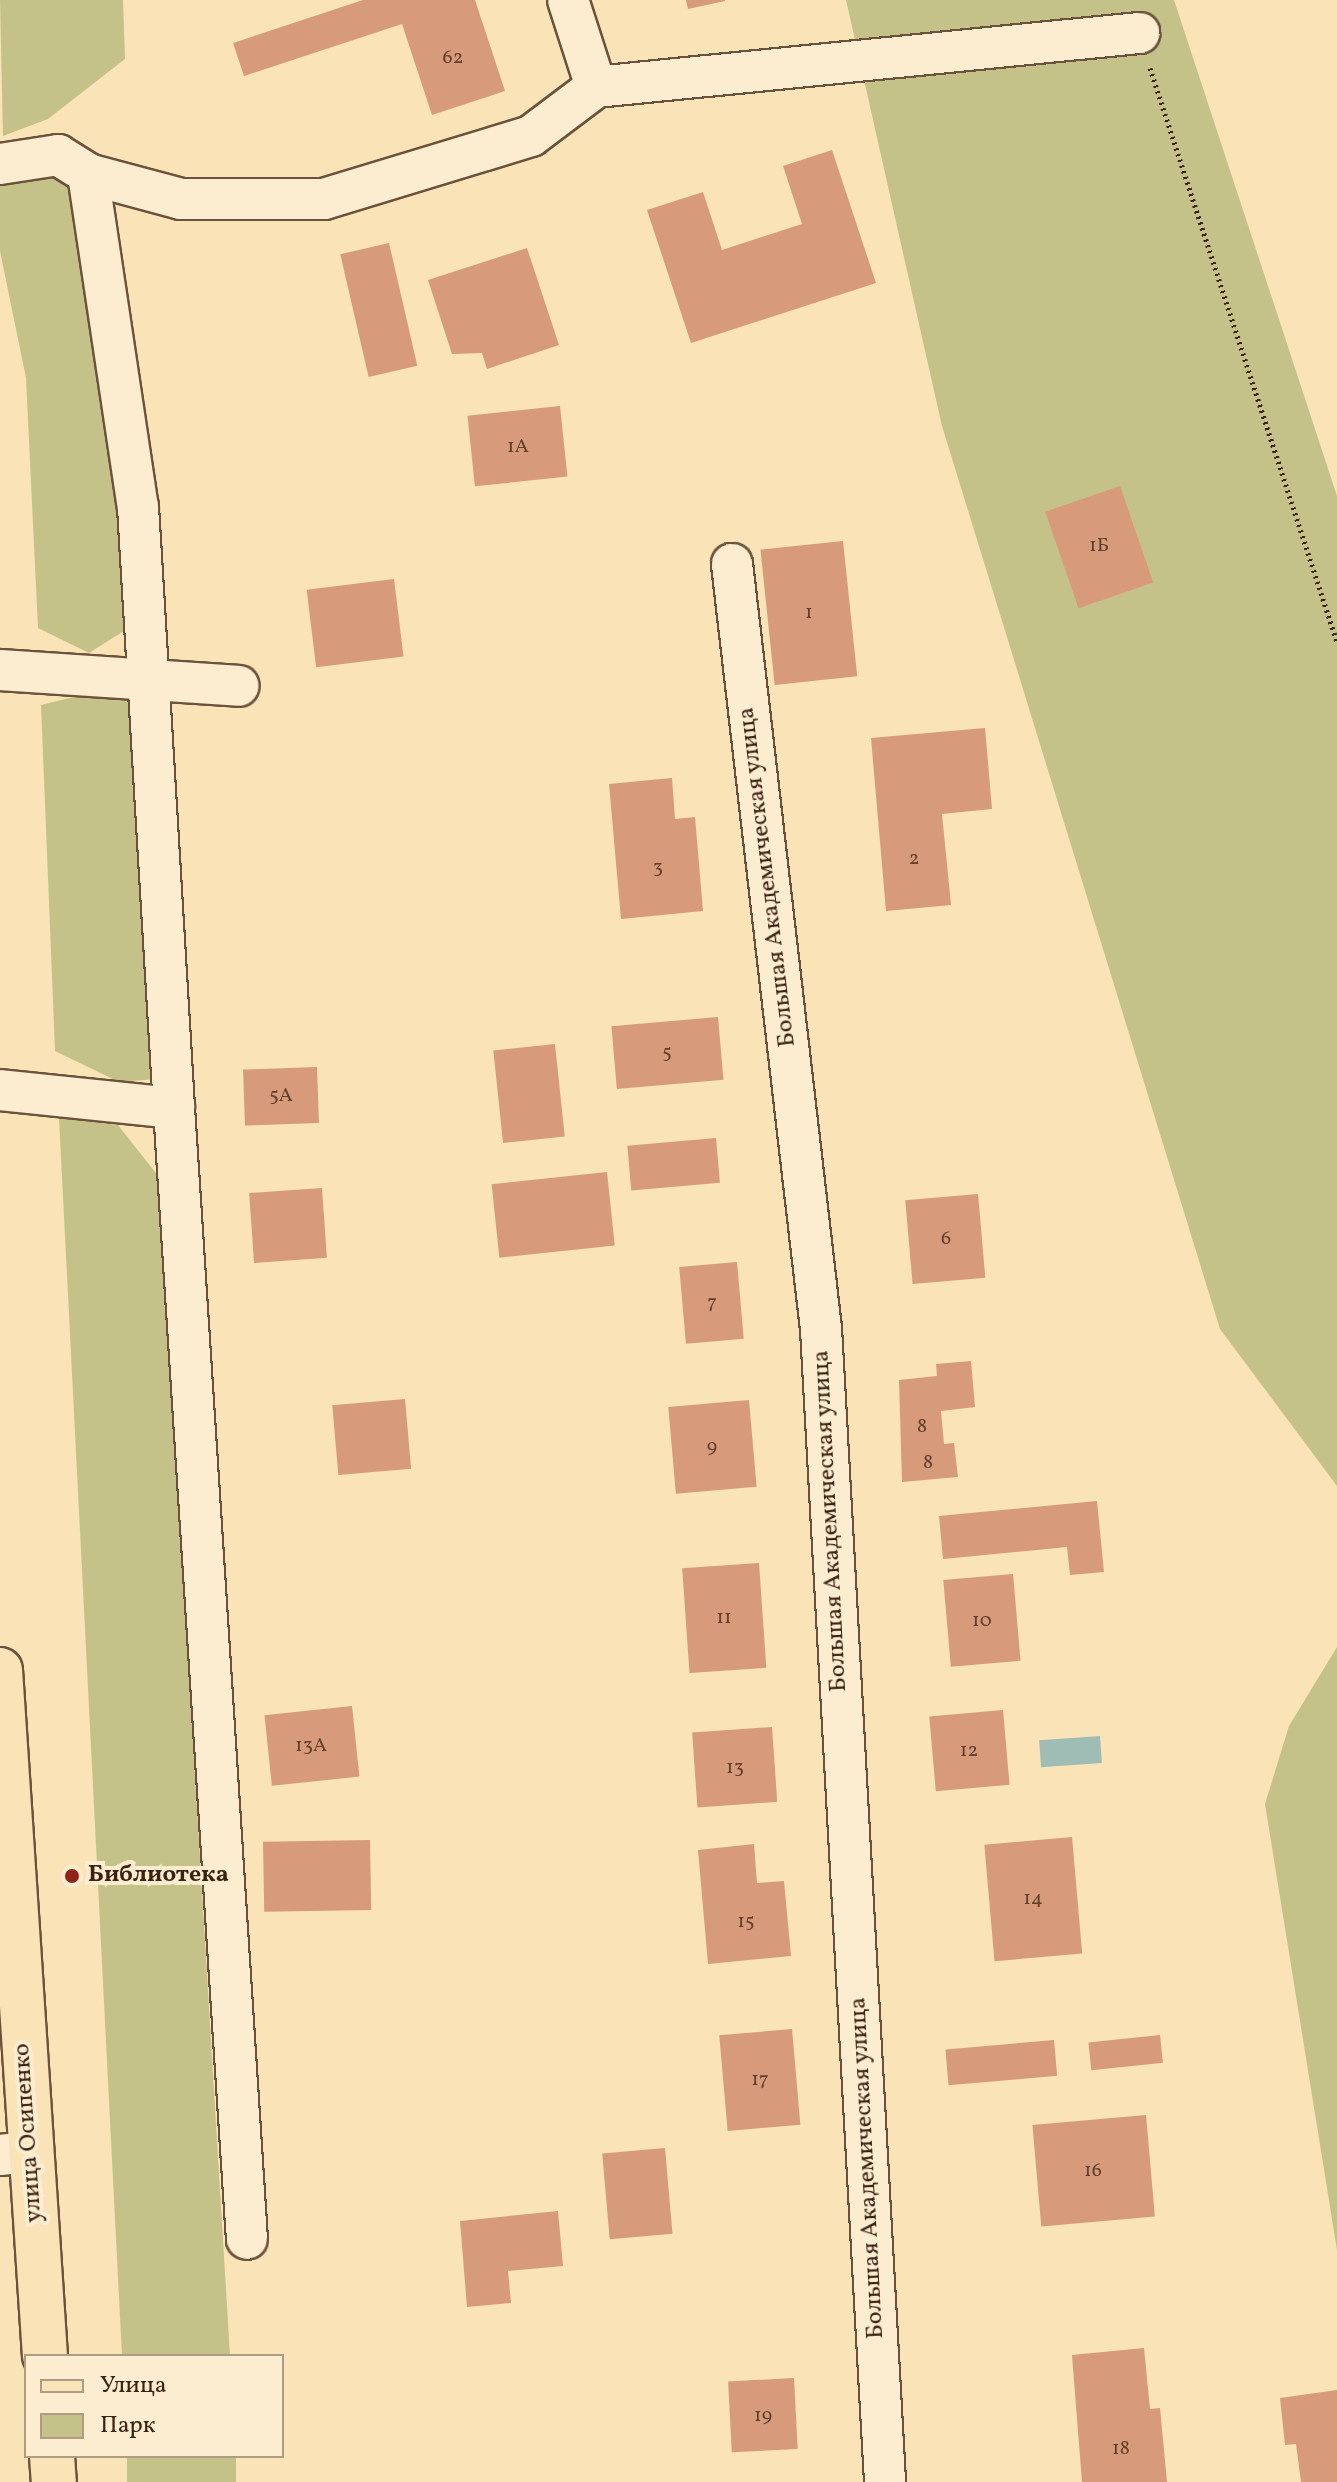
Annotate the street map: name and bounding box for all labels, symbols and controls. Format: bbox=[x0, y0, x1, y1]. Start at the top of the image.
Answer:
house number: 62 bbox=[443, 46, 463, 70]
house number: 1А bbox=[507, 435, 529, 459]
house number: 1Б bbox=[1089, 534, 1109, 558]
house number: 1 bbox=[805, 601, 813, 625]
street label: Большая Академическая улица bbox=[733, 705, 803, 1049]
house number: 2 bbox=[909, 847, 919, 871]
house number: 3 bbox=[653, 856, 663, 880]
house number: 5 bbox=[662, 1041, 672, 1065]
house number: 5А bbox=[269, 1084, 293, 1108]
house number: 6 bbox=[941, 1227, 951, 1251]
house number: 7 bbox=[707, 1291, 717, 1315]
street label: Большая Академическая улица bbox=[808, 1349, 854, 1693]
house number: 8 bbox=[917, 1415, 927, 1439]
house number: 9 bbox=[707, 1435, 717, 1459]
house number: 8 bbox=[923, 1451, 933, 1475]
house number: 11 bbox=[716, 1606, 732, 1630]
house number: 10 bbox=[972, 1609, 992, 1633]
house number: 13А bbox=[295, 1734, 327, 1758]
house number: 12 bbox=[960, 1739, 978, 1763]
house number: 13 bbox=[726, 1756, 744, 1780]
place label: Библиотека bbox=[88, 1862, 229, 1890]
marker: Библиотека bbox=[63, 1867, 81, 1885]
house number: 14 bbox=[1023, 1887, 1043, 1911]
house number: 15 bbox=[737, 1910, 755, 1934]
street label: Большая Академическая улица bbox=[845, 1996, 891, 2340]
street label: улица Осипенко bbox=[8, 2042, 50, 2224]
house number: 17 bbox=[751, 2068, 769, 2092]
house number: 16 bbox=[1084, 2159, 1102, 2183]
legend bbox=[24, 2354, 284, 2458]
text: Улица bbox=[100, 2369, 167, 2403]
house number: 19 bbox=[754, 2404, 772, 2428]
text: Парк bbox=[100, 2409, 156, 2443]
house number: 18 bbox=[1112, 2437, 1130, 2461]

